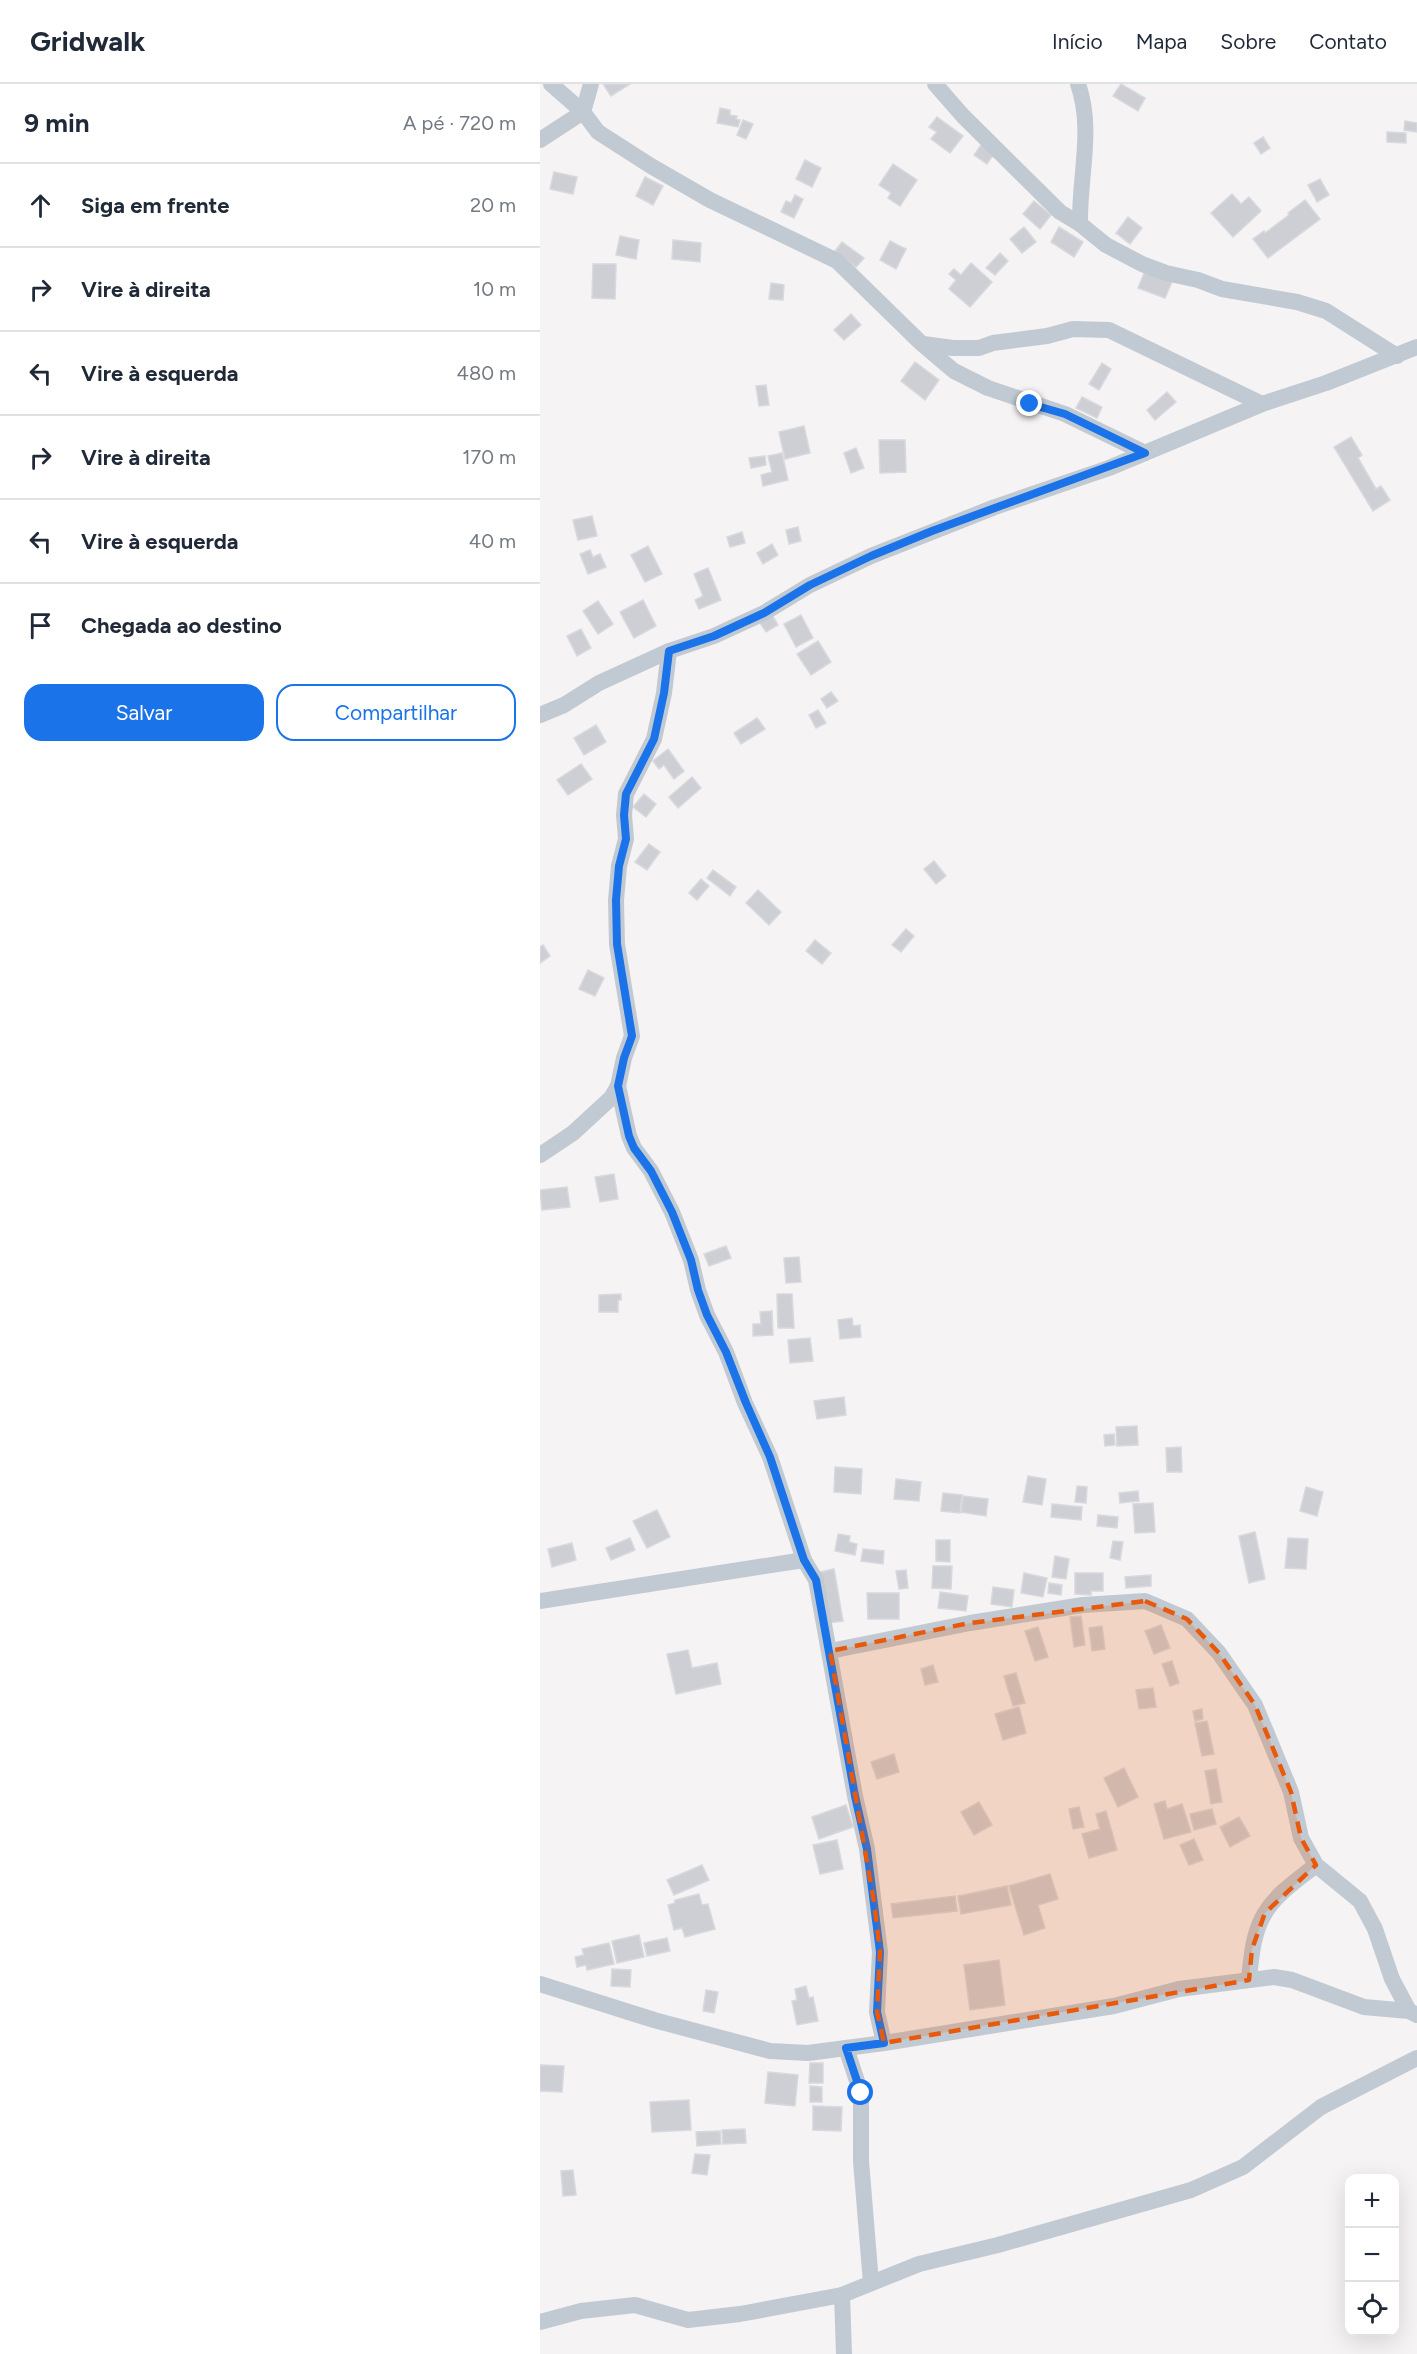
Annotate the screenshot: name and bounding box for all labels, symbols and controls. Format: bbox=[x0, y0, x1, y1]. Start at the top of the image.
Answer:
text: Gridwalk bbox=[30, 24, 145, 58]
text: Início bbox=[1052, 29, 1103, 54]
text: Mapa bbox=[1136, 29, 1187, 54]
text: Sobre bbox=[1220, 29, 1276, 54]
text: Contato bbox=[1309, 29, 1387, 54]
text: 9 min bbox=[24, 107, 90, 139]
text: A pé · 720 m bbox=[403, 111, 516, 135]
icon: ahead bbox=[24, 189, 57, 222]
text: Siga em frente bbox=[81, 192, 229, 219]
text: 20 m bbox=[470, 193, 516, 217]
icon: right bbox=[24, 273, 57, 306]
text: Vire à direita bbox=[81, 276, 211, 303]
text: 10 m bbox=[473, 277, 516, 301]
icon: left bbox=[24, 357, 57, 390]
text: Vire à esquerda bbox=[81, 360, 239, 387]
text: 480 m bbox=[457, 361, 516, 385]
route end bbox=[1016, 390, 1042, 416]
icon: right bbox=[24, 441, 57, 474]
text: Vire à direita bbox=[81, 444, 211, 471]
text: 170 m bbox=[462, 445, 516, 469]
icon: left bbox=[24, 525, 57, 558]
text: Vire à esquerda bbox=[81, 528, 239, 555]
text: 40 m bbox=[469, 529, 516, 553]
icon: arrive bbox=[24, 609, 57, 642]
text: Chegada ao destino bbox=[81, 612, 282, 639]
button: Salvar bbox=[24, 684, 264, 741]
button: Compartilhar bbox=[276, 684, 516, 741]
route start bbox=[847, 2079, 873, 2105]
map controls bbox=[1345, 2174, 1399, 2336]
button: + bbox=[1345, 2174, 1399, 2228]
button: − bbox=[1345, 2228, 1399, 2282]
button: locate bbox=[1345, 2282, 1399, 2336]

